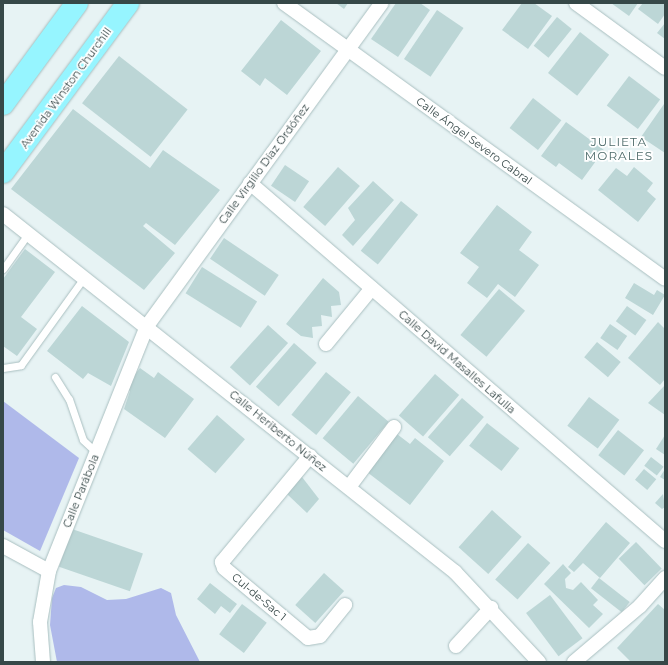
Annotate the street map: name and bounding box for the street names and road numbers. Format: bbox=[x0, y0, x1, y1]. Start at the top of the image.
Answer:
street label: Avenida Winston Churchill bbox=[18, 25, 114, 151]
street label: Calle Ángel Severo Cabral bbox=[414, 95, 534, 187]
street label: Calle Virgilio Díaz Ordóñez bbox=[216, 101, 312, 227]
street label: Calle David Masalles Lafulla bbox=[396, 308, 518, 416]
street label: Calle Heriberto Núñez bbox=[227, 388, 329, 474]
street label: Calle Parábola bbox=[60, 452, 102, 530]
street label: Cul-de-Sac 1 bbox=[229, 570, 289, 624]

